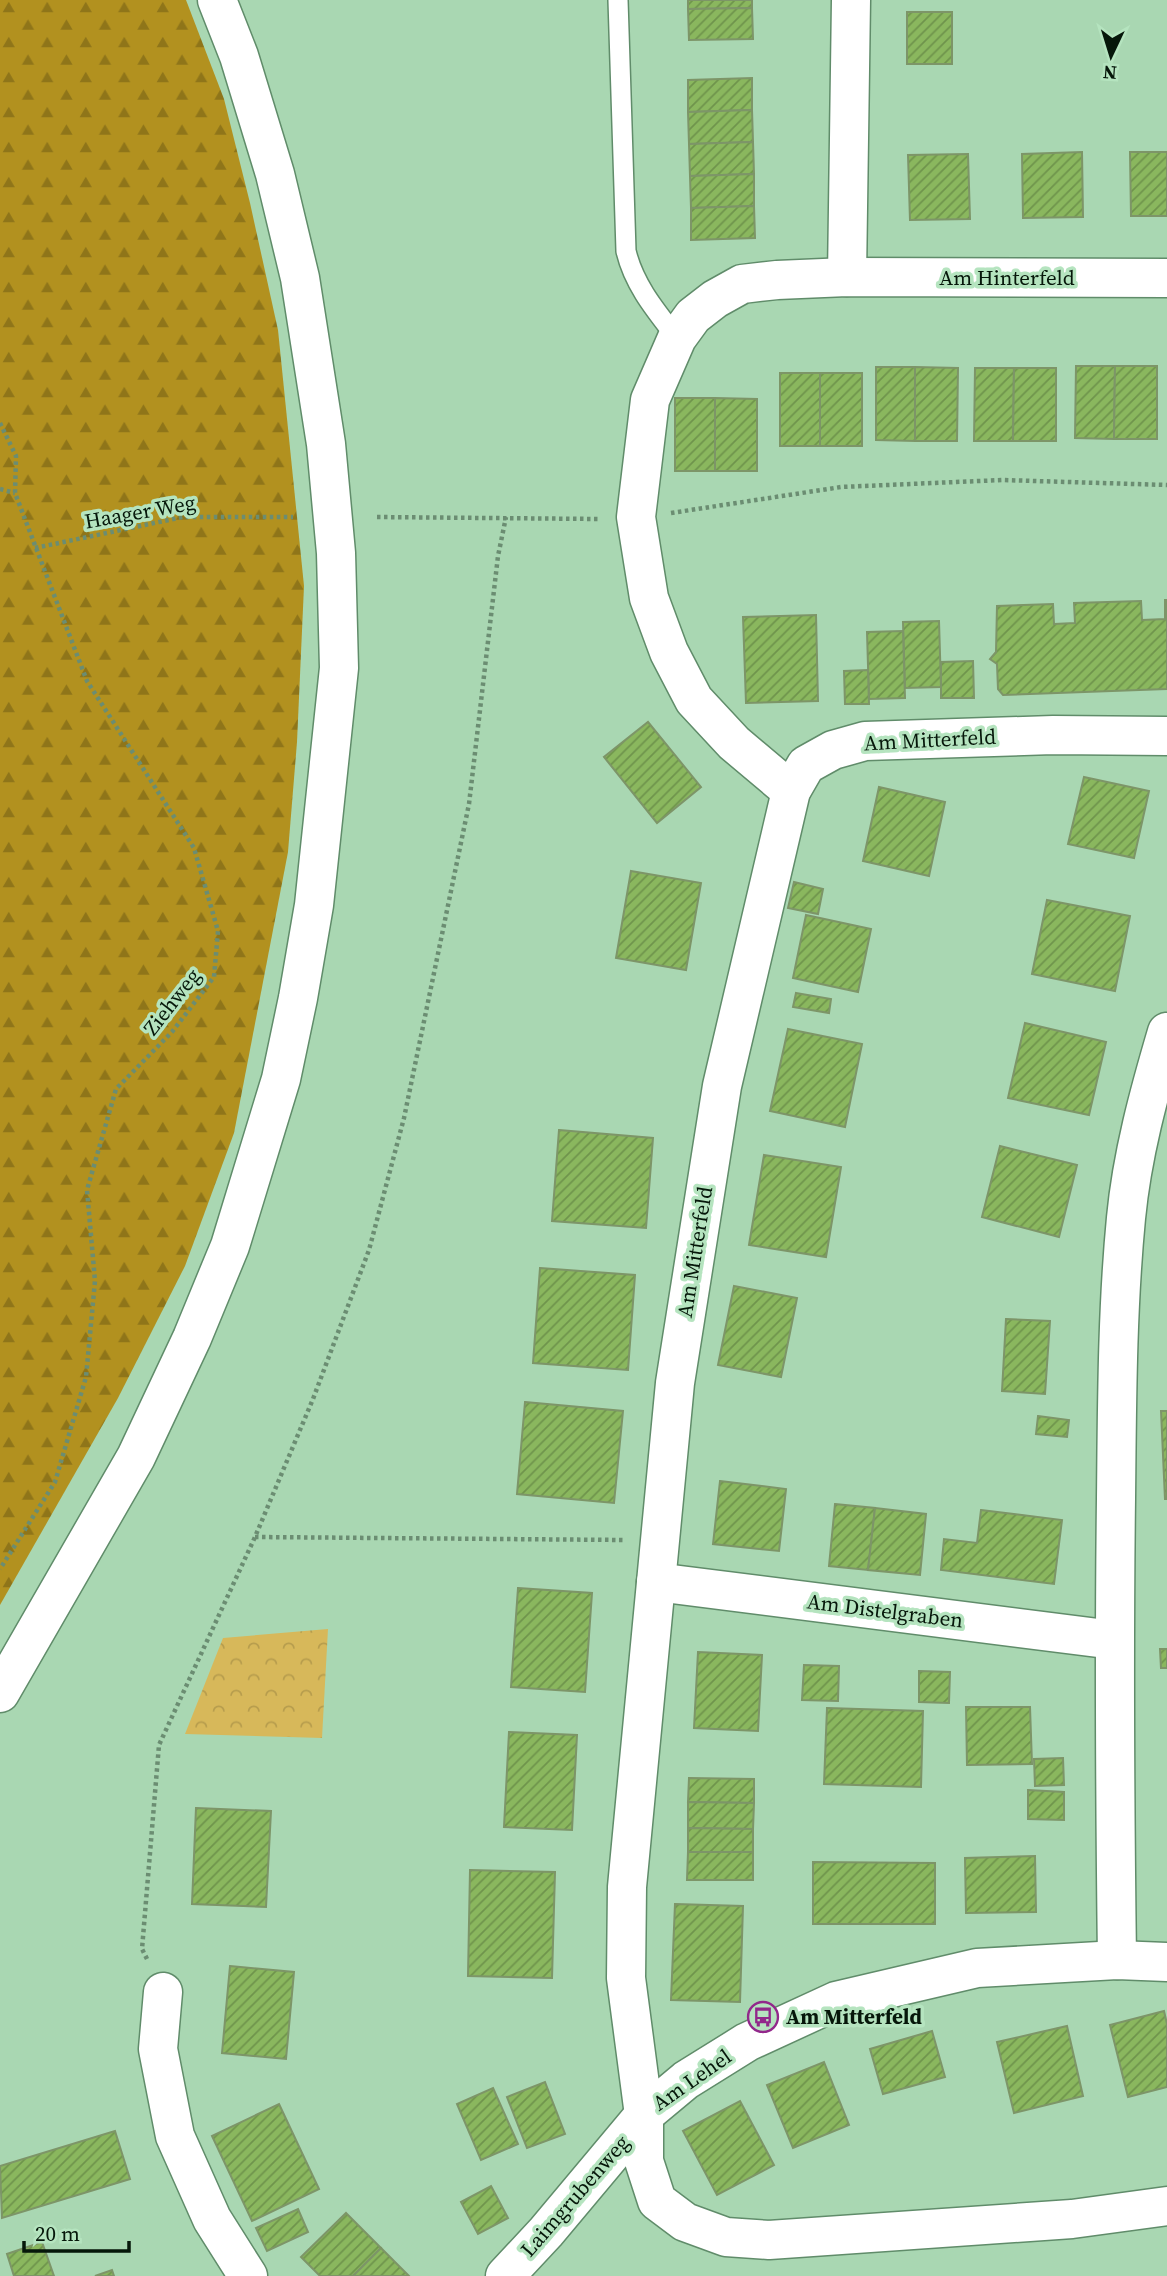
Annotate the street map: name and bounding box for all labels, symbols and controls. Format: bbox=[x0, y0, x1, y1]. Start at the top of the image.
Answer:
north arrow bbox=[1076, 21, 1146, 91]
text: N bbox=[1102, 59, 1118, 86]
street label: Am Hinterfeld bbox=[939, 263, 1075, 292]
street label: Haager Weg bbox=[82, 487, 198, 536]
street label: Am Mitterfeld bbox=[863, 722, 997, 757]
street label: Ziehweg bbox=[136, 962, 207, 1041]
street label: Am Mitterfeld bbox=[670, 1184, 719, 1319]
street label: Am Distelgraben bbox=[805, 1587, 965, 1635]
bus stop icon: Am Mitterfeld bbox=[746, 2000, 780, 2034]
place label: Am Mitterfeld bbox=[786, 2002, 922, 2031]
street label: Am Lehel bbox=[646, 2042, 737, 2117]
street label: Laimgrubenweg bbox=[514, 2129, 636, 2263]
scale bar bbox=[24, 2210, 130, 2254]
text: 20 m bbox=[35, 2219, 80, 2248]

